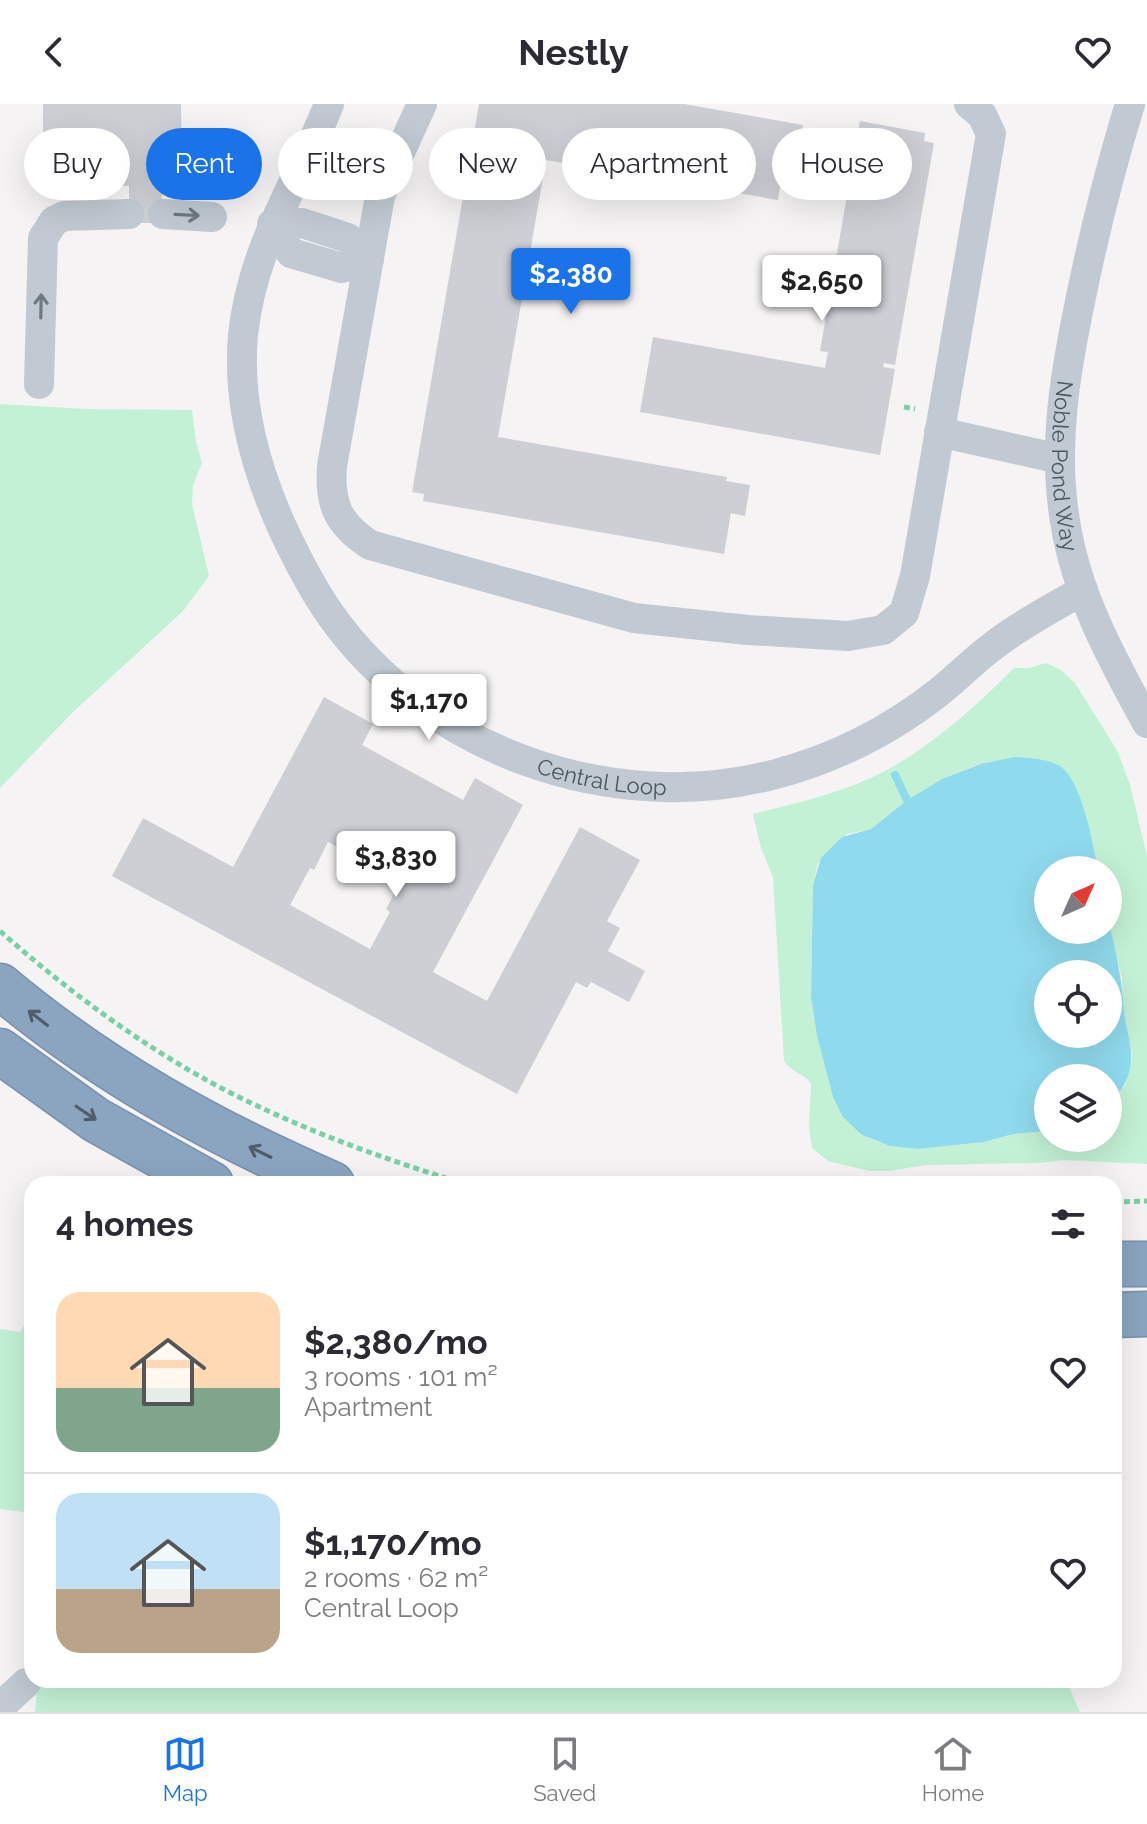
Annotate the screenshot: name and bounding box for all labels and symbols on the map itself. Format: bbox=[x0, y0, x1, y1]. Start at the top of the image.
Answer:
one-way arrow bbox=[173, 208, 200, 223]
pin: $2,380 bbox=[506, 248, 636, 316]
pin: $2,650 bbox=[757, 255, 887, 323]
one-way arrow bbox=[33, 293, 49, 320]
street label: Noble Pond Way bbox=[1047, 379, 1084, 554]
pin: $1,170 bbox=[364, 674, 494, 742]
street label: Central Loop bbox=[534, 753, 667, 800]
pin: $3,830 bbox=[331, 831, 461, 899]
north arrow bbox=[1034, 856, 1122, 944]
one-way arrow bbox=[28, 1009, 49, 1027]
one-way arrow bbox=[74, 1105, 96, 1122]
one-way arrow bbox=[249, 1144, 273, 1159]

